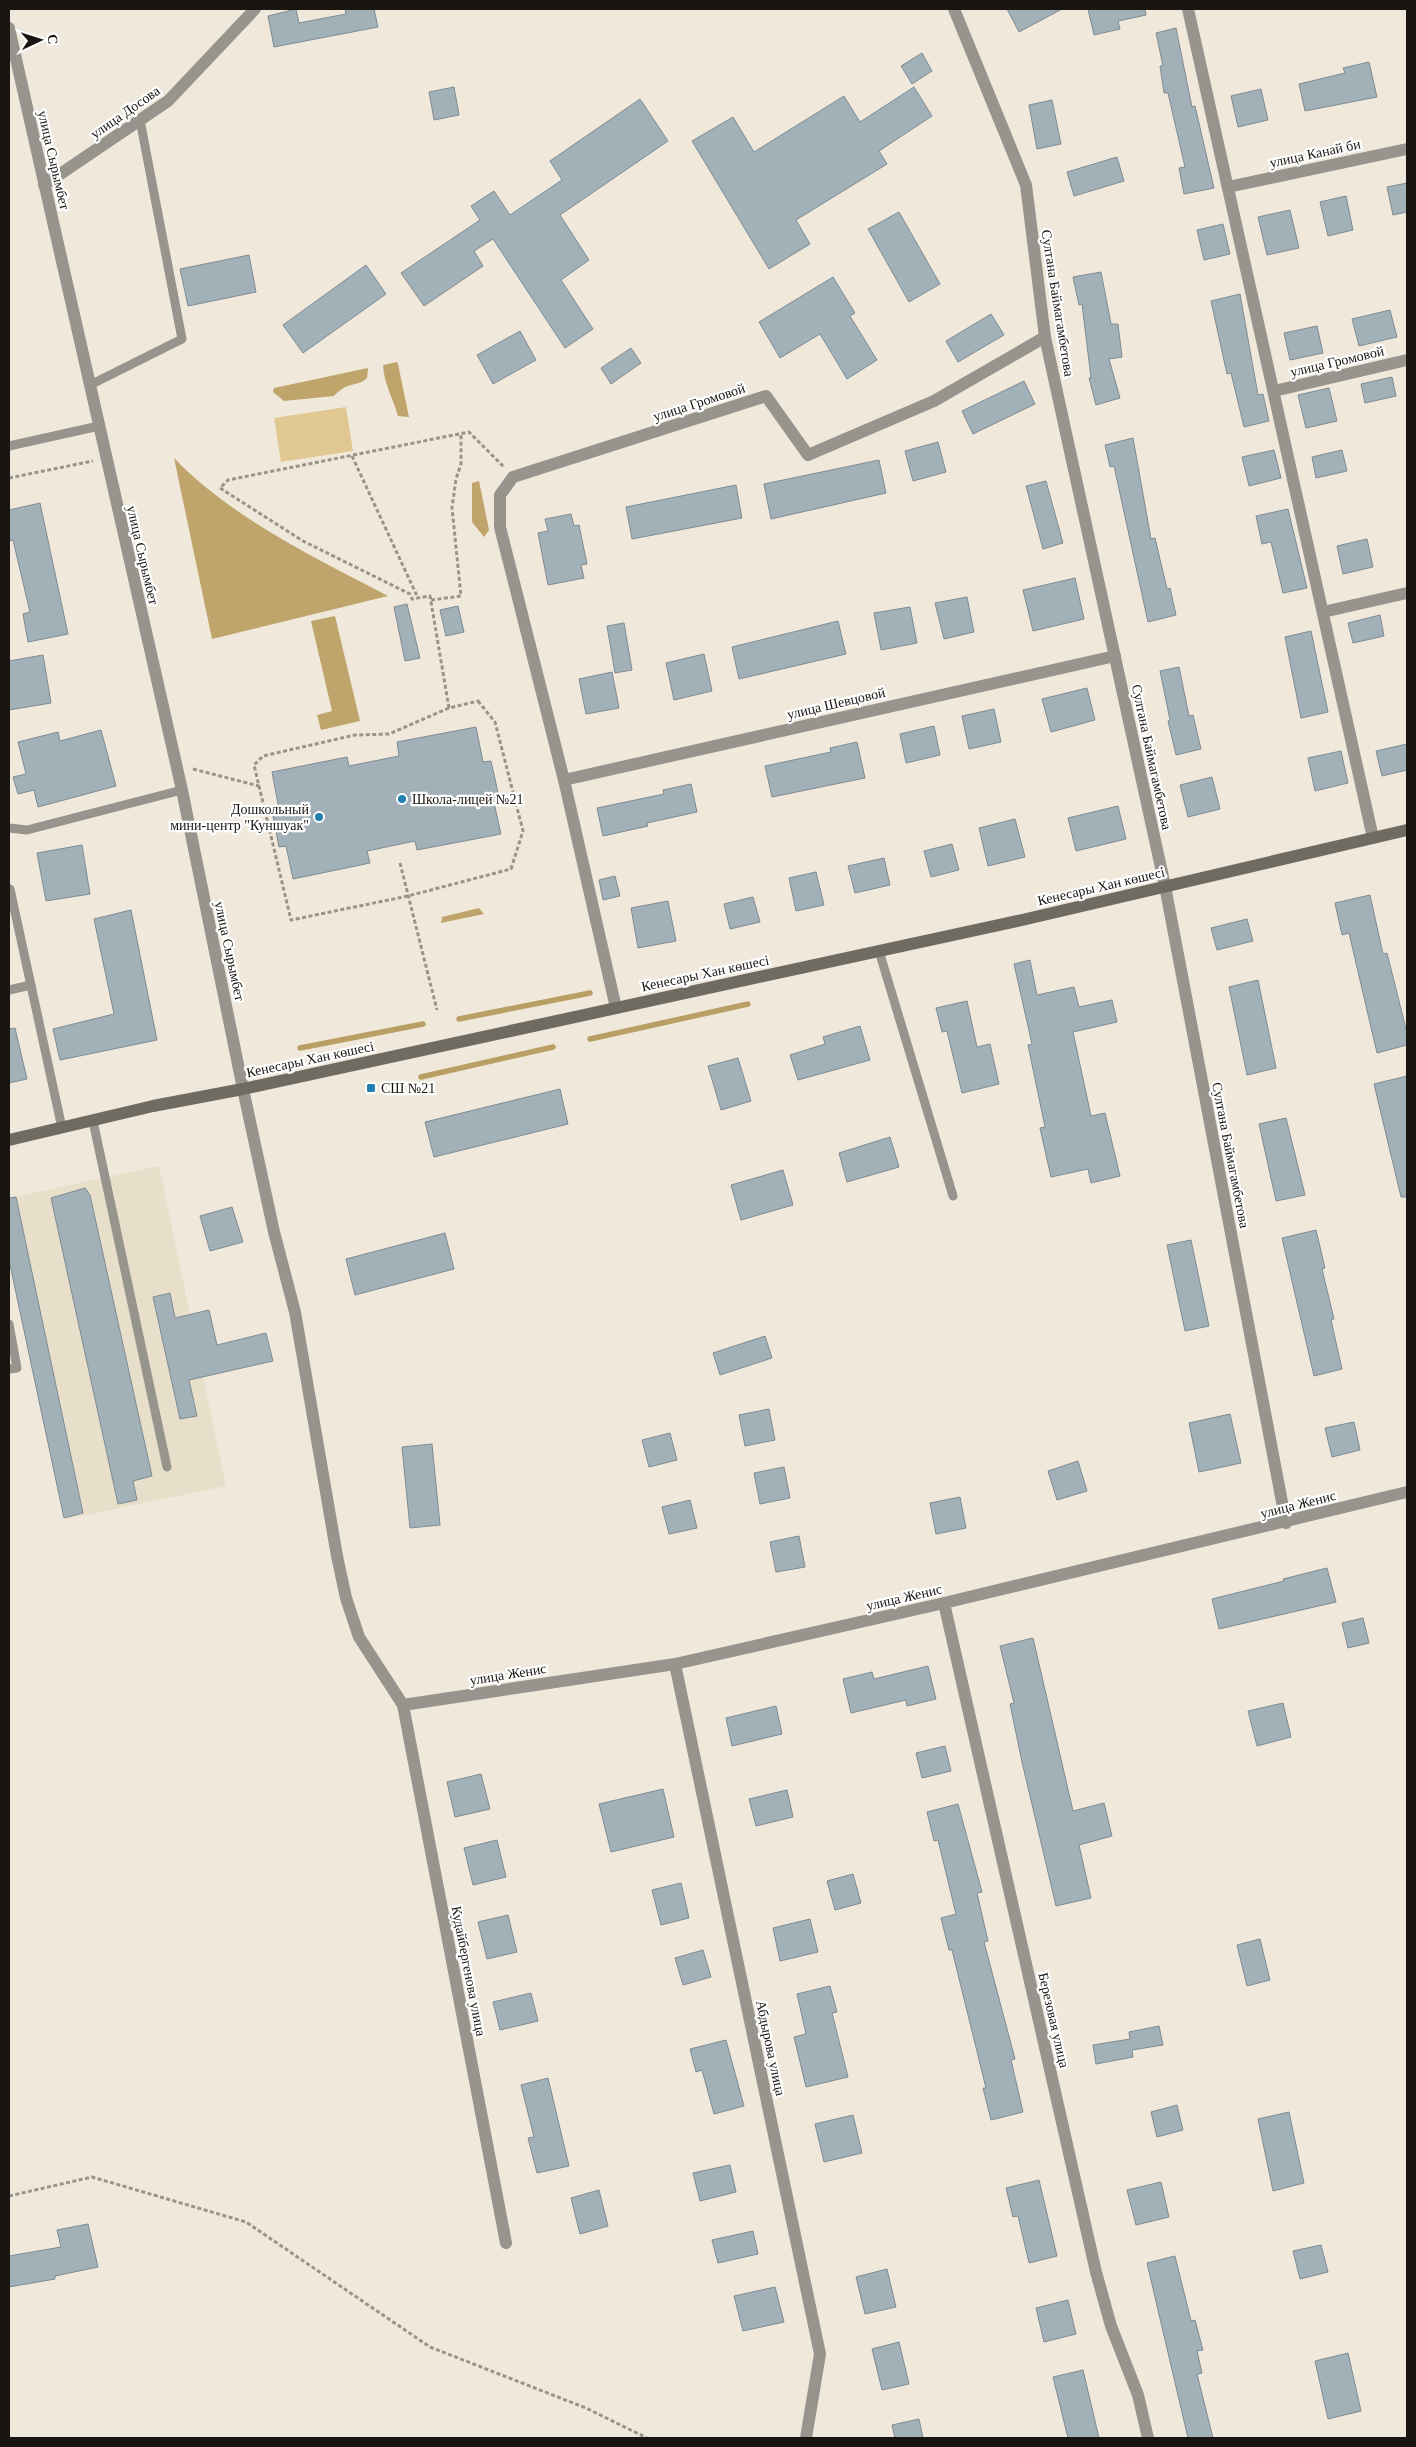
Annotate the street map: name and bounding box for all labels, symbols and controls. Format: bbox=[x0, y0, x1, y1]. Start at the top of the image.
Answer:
north arrow bbox=[15, 15, 65, 65]
text: С bbox=[45, 34, 60, 45]
street label: улица Досова bbox=[88, 83, 163, 142]
street label: улица Сырымбет bbox=[35, 109, 72, 211]
street label: улица Канай би bbox=[1268, 136, 1363, 170]
street label: Султана Баймагамбетова bbox=[1038, 229, 1077, 378]
street label: улица Громовой bbox=[1289, 343, 1386, 380]
street label: улица Громовой bbox=[651, 380, 748, 424]
street label: улица Сырымбет bbox=[124, 504, 161, 606]
street label: Султана Баймагамбетова bbox=[1129, 683, 1174, 832]
street label: улица Шевцовой bbox=[785, 685, 887, 722]
place label: Школа-лицей №21 bbox=[412, 792, 523, 807]
marker: Школа-лицей №21 bbox=[396, 793, 408, 805]
place label: Дошкольный мини-центр "Куншуак" bbox=[170, 802, 310, 833]
marker: Дошкольный мини-центр "Куншуак" bbox=[313, 811, 325, 823]
street label: Кенесары Хан көшесі bbox=[1036, 865, 1166, 908]
street label: улица Сырымбет bbox=[212, 900, 247, 1002]
street label: Кенесары Хан көшесі bbox=[640, 953, 770, 994]
street label: Кенесары Хан көшесі bbox=[245, 1039, 375, 1080]
place label: СШ №21 bbox=[381, 1081, 435, 1096]
street label: Султана Баймагамбетова bbox=[1209, 1081, 1252, 1230]
marker: СШ №21 bbox=[365, 1082, 377, 1094]
street label: улица Женис bbox=[1259, 1488, 1337, 1521]
street label: улица Женис bbox=[865, 1581, 943, 1613]
street label: улица Женис bbox=[469, 1661, 547, 1688]
street label: Кудайбергенова улица bbox=[449, 1905, 489, 2038]
street label: Березовая улица bbox=[1035, 1971, 1072, 2070]
street label: Абдырова улица bbox=[753, 1999, 788, 2098]

